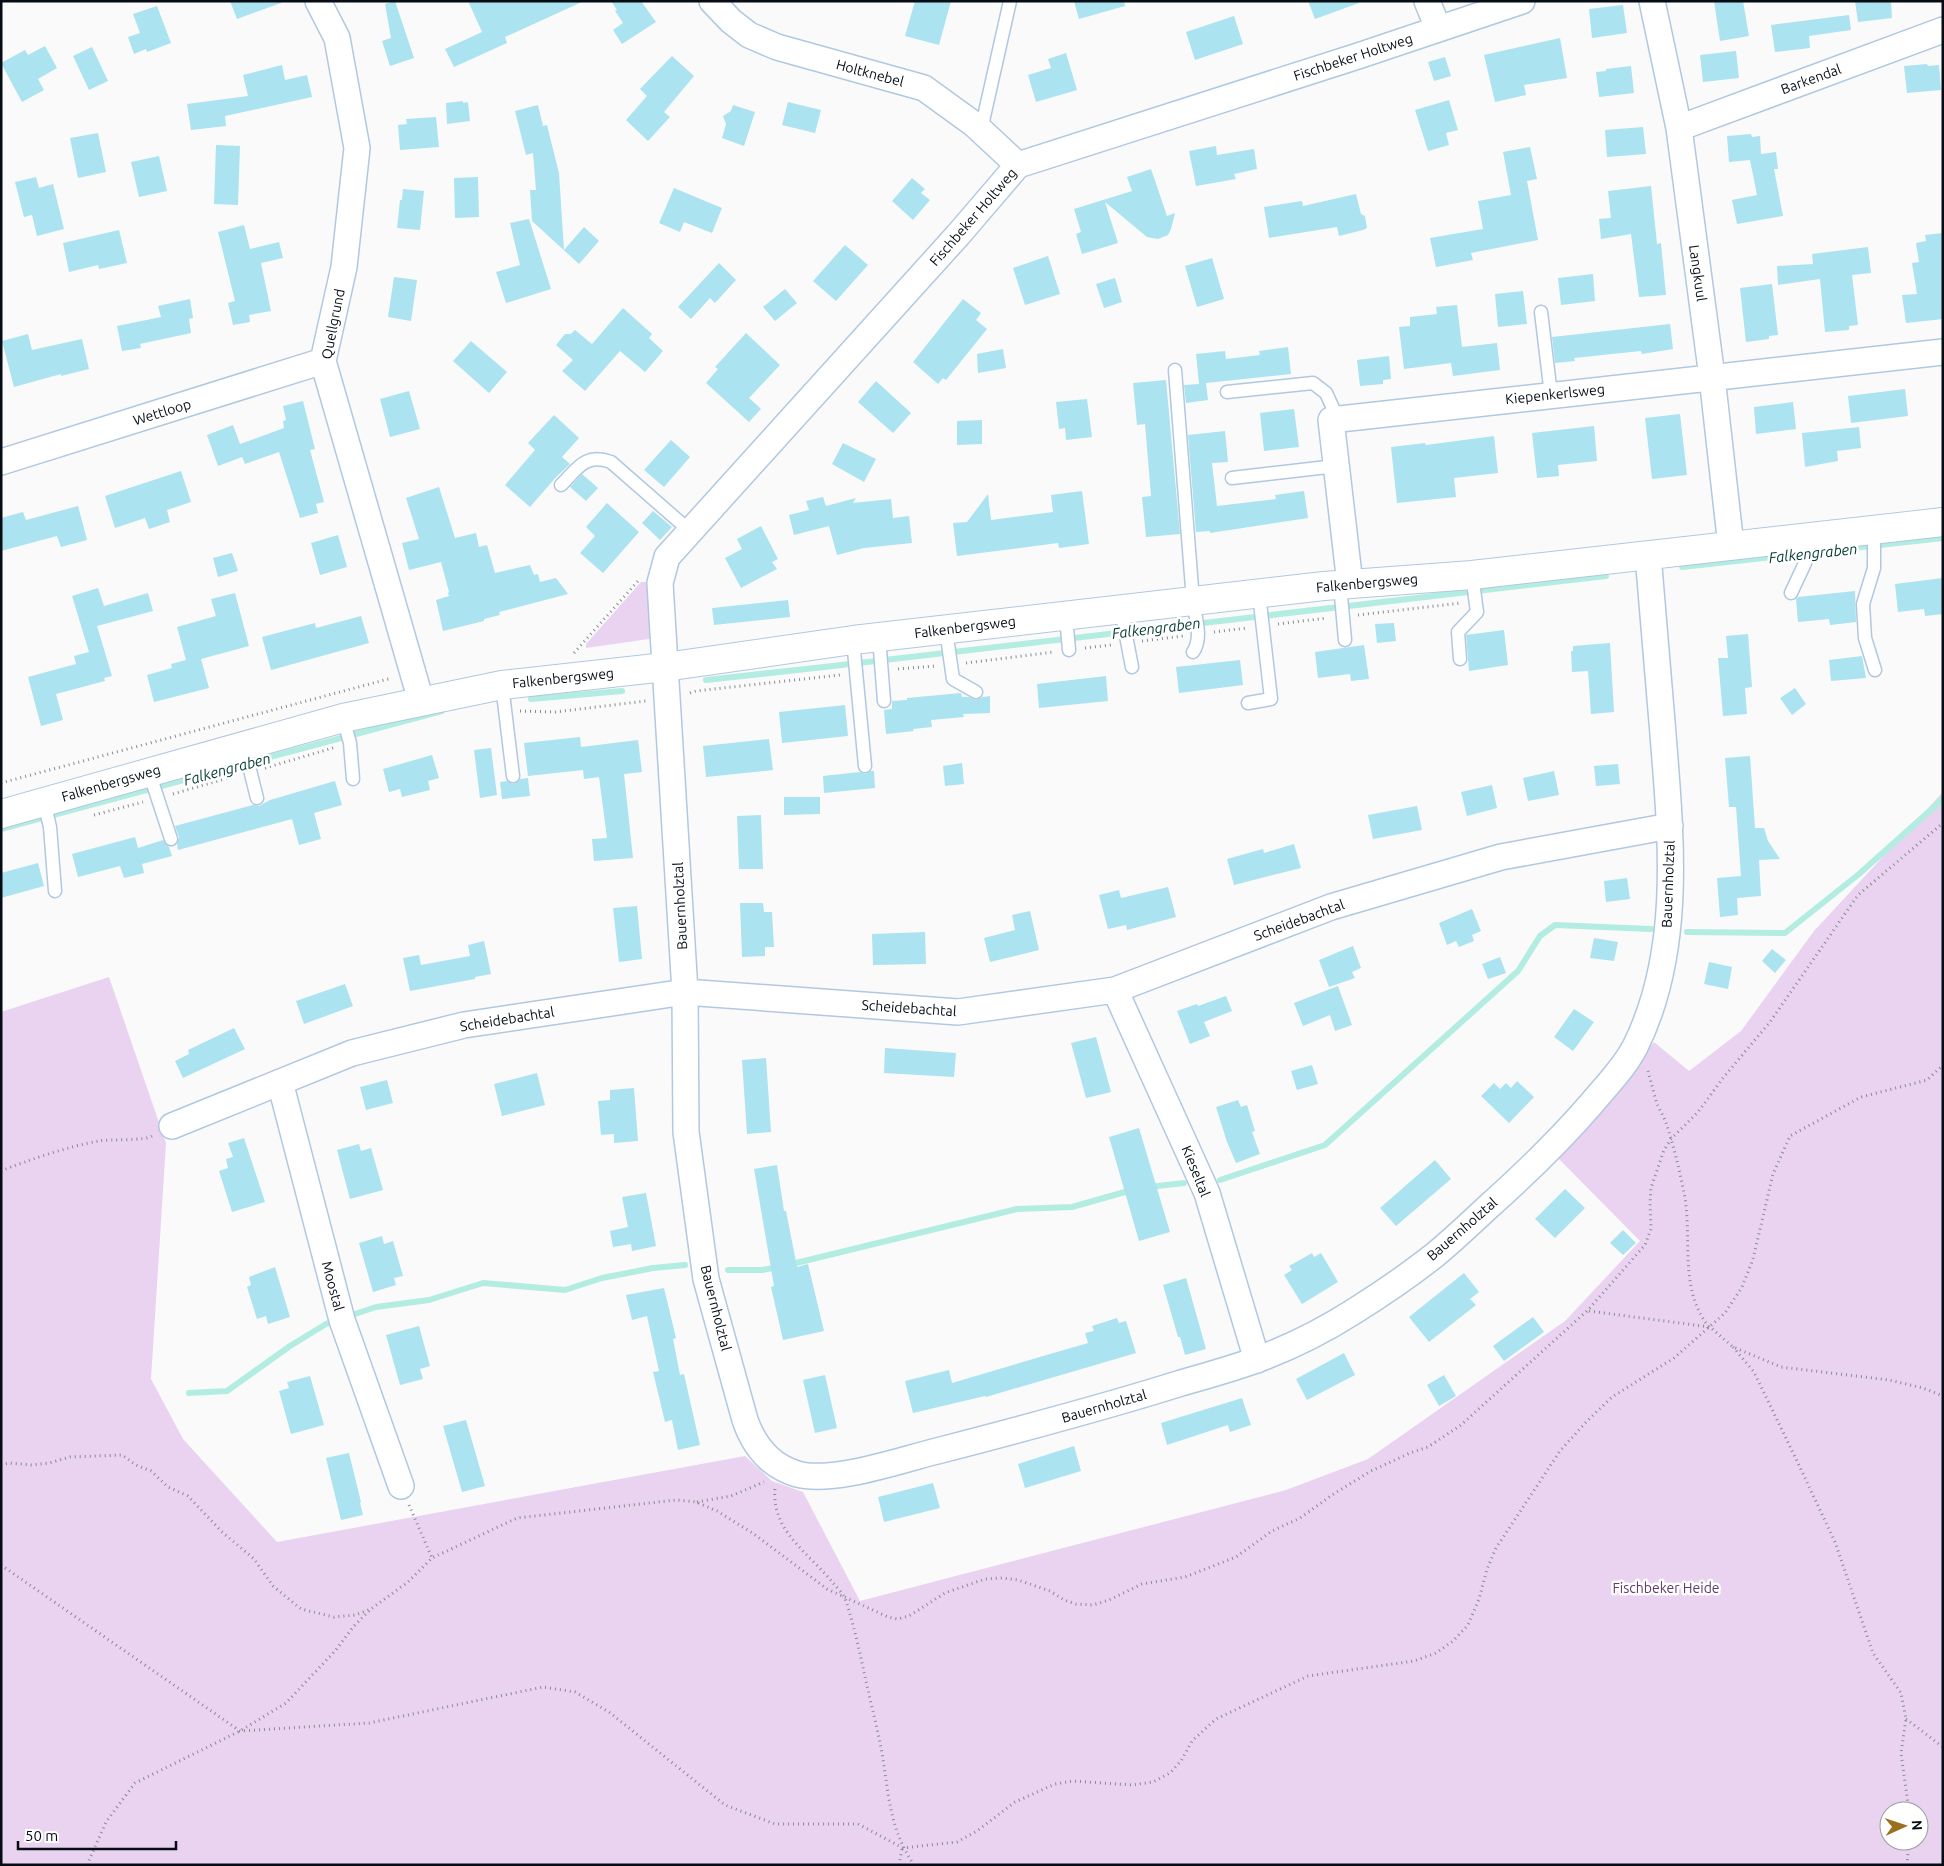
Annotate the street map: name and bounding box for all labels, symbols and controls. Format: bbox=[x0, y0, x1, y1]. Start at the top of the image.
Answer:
street label: Fischbeker Holtweg bbox=[1292, 30, 1414, 84]
street label: Holtknebel bbox=[834, 56, 906, 90]
street label: Barkendal bbox=[1779, 61, 1844, 97]
street label: Fischbeker Holtweg bbox=[926, 165, 1020, 269]
street label: Langkuul bbox=[1686, 244, 1710, 303]
street label: Quellgrund bbox=[318, 287, 348, 361]
street label: Kiepenkerlsweg bbox=[1504, 381, 1606, 407]
street label: Wettloop bbox=[131, 396, 193, 428]
water label: Falkengraben bbox=[1768, 540, 1858, 566]
street label: Falkenbergsweg bbox=[1315, 571, 1419, 595]
street label: Falkenbergsweg bbox=[913, 613, 1017, 641]
water label: Falkengraben bbox=[1111, 614, 1201, 642]
street label: Falkenbergsweg bbox=[511, 665, 615, 691]
water label: Falkengraben bbox=[182, 749, 272, 789]
street label: Falkenbergsweg bbox=[60, 761, 162, 805]
street label: Bauernholztal bbox=[1658, 840, 1678, 928]
street label: Bauernholztal bbox=[670, 861, 690, 950]
street label: Scheidebachtal bbox=[1252, 896, 1347, 944]
street label: Scheidebachtal bbox=[861, 997, 957, 1019]
street label: Scheidebachtal bbox=[459, 1004, 556, 1034]
street label: Kieseltal bbox=[1179, 1143, 1214, 1199]
street label: Bauernholztal bbox=[1424, 1194, 1501, 1264]
street label: Moostal bbox=[319, 1259, 347, 1313]
street label: Bauernholztal bbox=[698, 1263, 734, 1353]
street label: Bauernholztal bbox=[1060, 1386, 1149, 1426]
park label: Fischbeker Heide bbox=[1612, 1580, 1720, 1596]
north arrow bbox=[1879, 1801, 1929, 1851]
scale bar bbox=[18, 1818, 175, 1850]
text: N bbox=[1909, 1820, 1925, 1831]
text: 50 m bbox=[25, 1827, 58, 1844]

